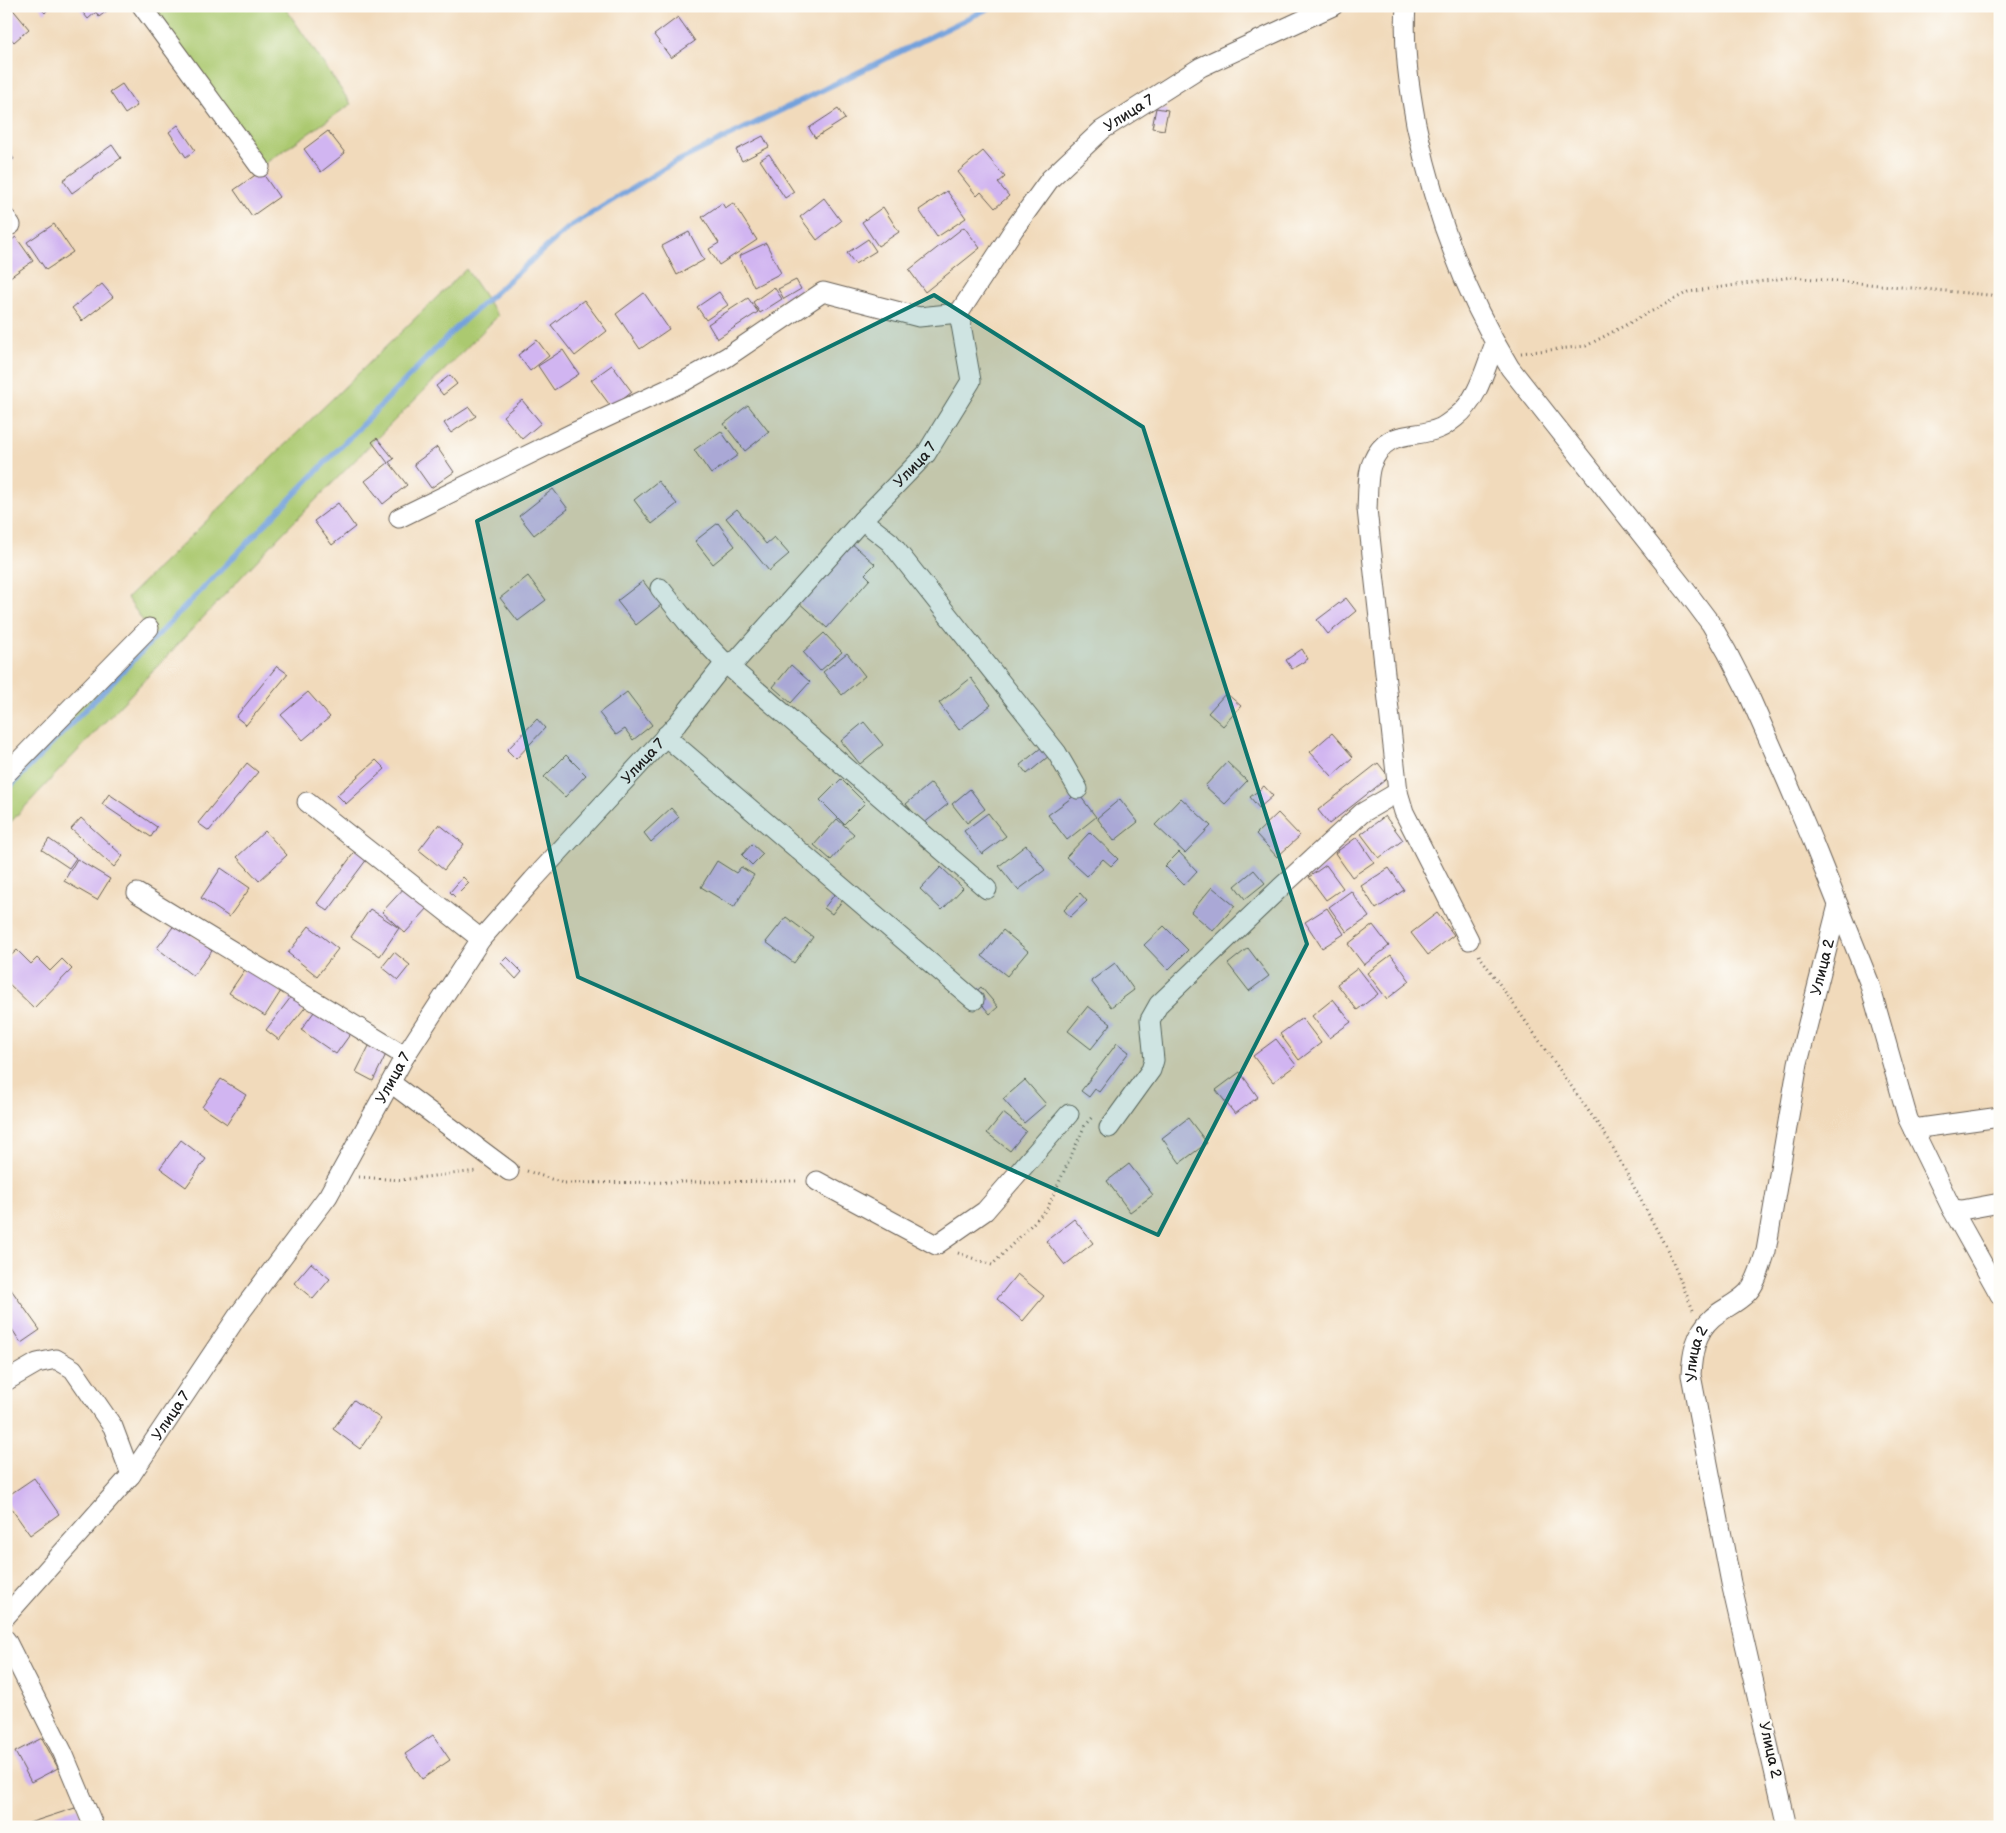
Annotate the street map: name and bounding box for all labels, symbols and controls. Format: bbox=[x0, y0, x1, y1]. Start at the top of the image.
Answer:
street label: Улица 7 bbox=[1100, 90, 1158, 136]
street label: Улица 7 bbox=[889, 438, 941, 491]
street label: Улица 7 bbox=[617, 734, 669, 788]
street label: Улица 2 bbox=[1806, 937, 1839, 997]
street label: Улица 7 bbox=[371, 1048, 415, 1107]
street label: Улица 2 bbox=[1681, 1322, 1712, 1383]
street label: Улица 7 bbox=[148, 1387, 195, 1444]
street label: Улица 2 bbox=[1754, 1720, 1786, 1780]

